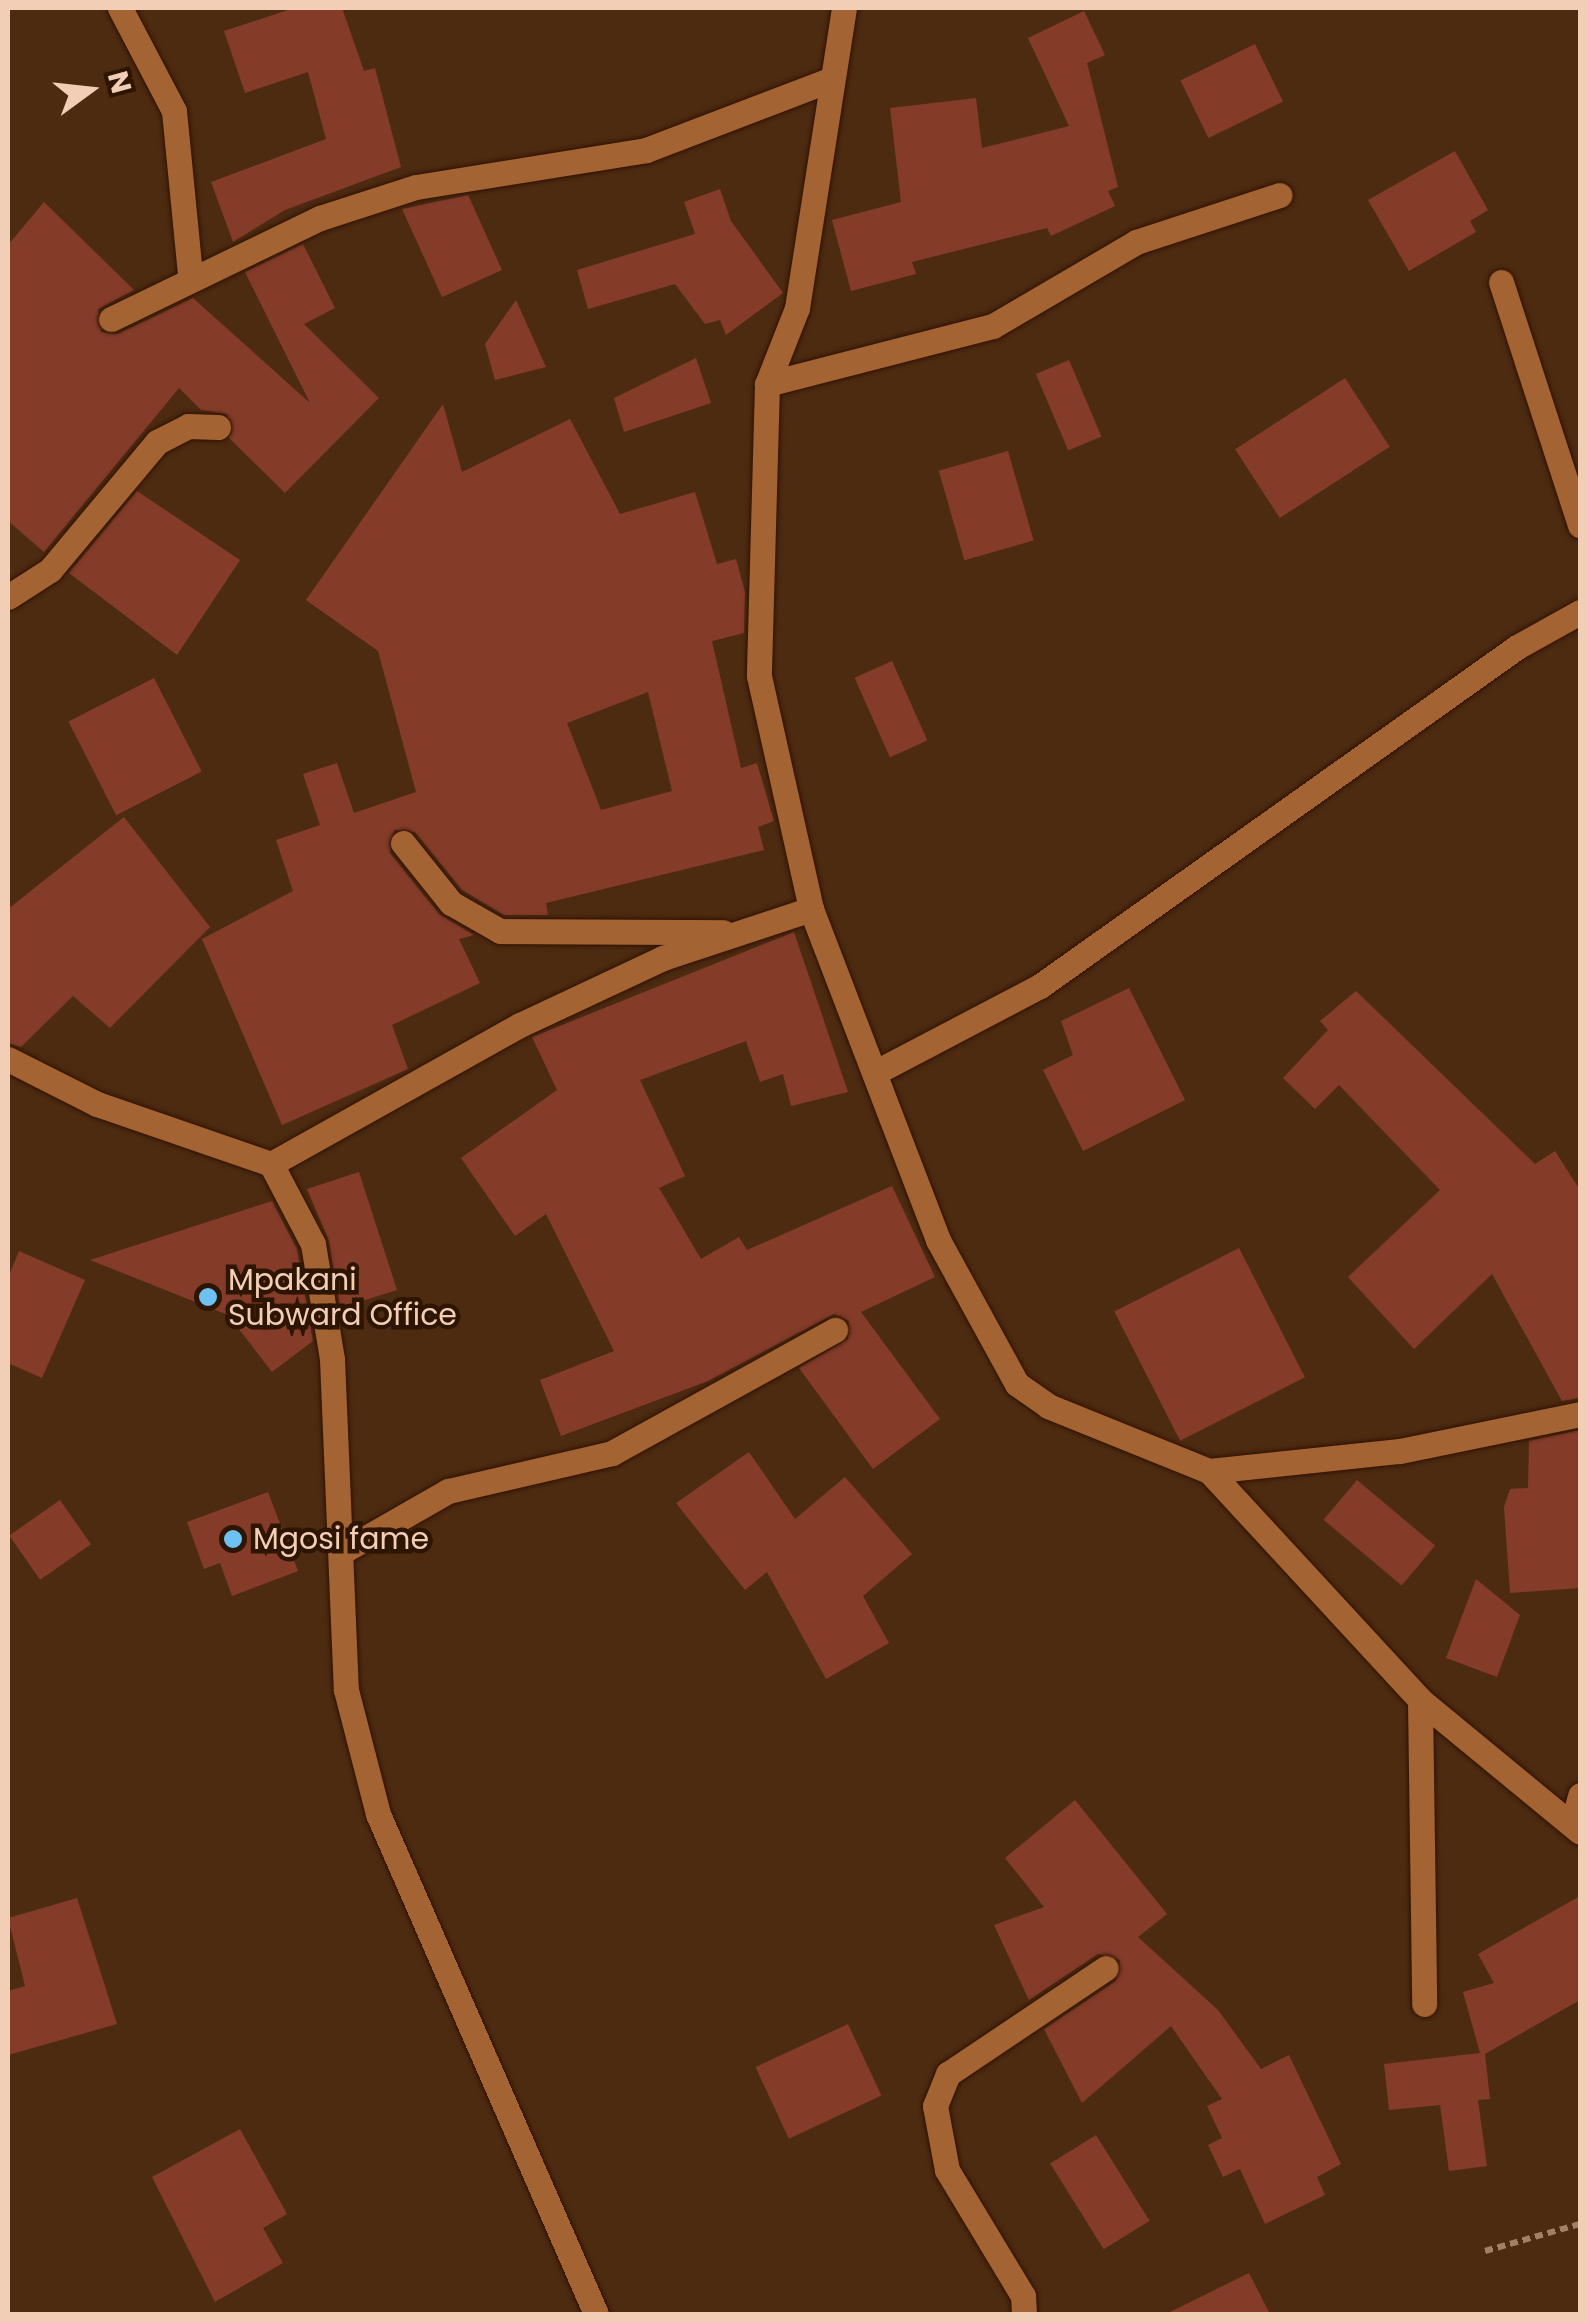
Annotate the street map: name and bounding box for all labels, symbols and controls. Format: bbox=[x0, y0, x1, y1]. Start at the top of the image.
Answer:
north arrow bbox=[40, 40, 140, 140]
text: N bbox=[98, 67, 141, 97]
place label: Mpakani Subward Office bbox=[228, 1262, 457, 1332]
marker: Mpakani Subward Office bbox=[197, 1286, 219, 1308]
place label: Mgosi fame bbox=[253, 1521, 429, 1557]
marker: Mgosi fame bbox=[222, 1528, 244, 1550]

